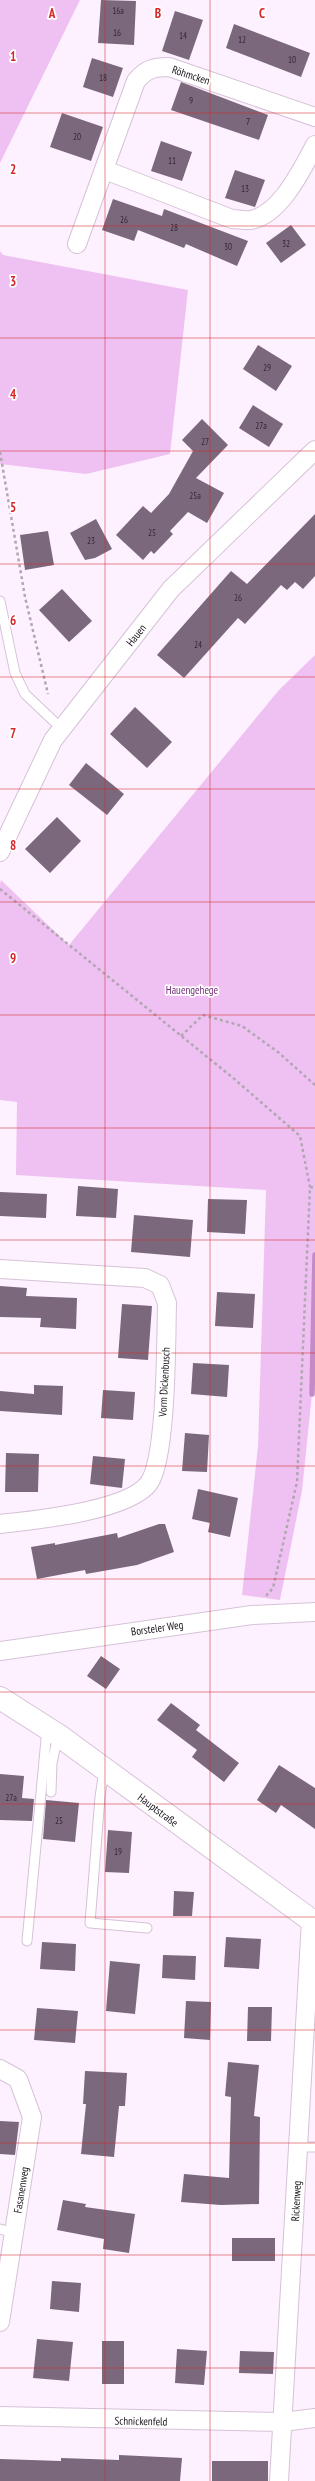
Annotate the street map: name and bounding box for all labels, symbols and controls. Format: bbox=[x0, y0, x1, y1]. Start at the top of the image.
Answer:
text: A bbox=[48, 5, 56, 22]
house number: 16a bbox=[112, 5, 124, 16]
text: B bbox=[155, 5, 161, 22]
text: C bbox=[259, 5, 265, 22]
house number: 16 bbox=[113, 27, 121, 38]
house number: 14 bbox=[179, 30, 187, 41]
house number: 12 bbox=[238, 34, 246, 45]
text: 1 bbox=[10, 48, 16, 65]
house number: 10 bbox=[288, 54, 296, 65]
street label: Röhmcken bbox=[170, 62, 212, 88]
house number: 18 bbox=[99, 72, 107, 83]
house number: 9 bbox=[189, 95, 193, 106]
house number: 7 bbox=[246, 116, 250, 127]
house number: 20 bbox=[73, 131, 81, 142]
house number: 11 bbox=[168, 155, 176, 166]
text: 2 bbox=[10, 161, 16, 178]
house number: 13 bbox=[241, 183, 249, 194]
house number: 26 bbox=[120, 214, 128, 225]
house number: 28 bbox=[170, 222, 178, 233]
house number: 32 bbox=[282, 238, 290, 249]
house number: 30 bbox=[224, 241, 232, 252]
text: 3 bbox=[10, 273, 16, 290]
house number: 29 bbox=[263, 362, 271, 373]
text: 4 bbox=[10, 386, 17, 403]
house number: 27a bbox=[255, 420, 267, 431]
house number: 27 bbox=[201, 436, 209, 447]
house number: 25a bbox=[189, 490, 201, 501]
text: 5 bbox=[10, 499, 16, 516]
house number: 25 bbox=[148, 527, 156, 538]
house number: 23 bbox=[87, 535, 95, 546]
house number: 26 bbox=[234, 592, 242, 603]
text: 6 bbox=[10, 612, 16, 629]
street label: Hauen bbox=[123, 621, 149, 649]
house number: 24 bbox=[194, 639, 202, 650]
text: 7 bbox=[10, 725, 16, 742]
text: 8 bbox=[10, 837, 16, 854]
text: 9 bbox=[10, 950, 16, 967]
park label: Hauengehege bbox=[166, 983, 219, 997]
street label: Vorm Dickenbusch bbox=[155, 1347, 173, 1418]
street label: Borsteler Weg bbox=[130, 1617, 184, 1639]
street label: Hauptstraße bbox=[135, 1790, 181, 1830]
house number: 27a bbox=[5, 1792, 17, 1803]
house number: 25 bbox=[55, 1815, 63, 1826]
house number: 19 bbox=[114, 1846, 122, 1857]
street label: Fasanenweg bbox=[10, 2166, 32, 2214]
street label: Rickenweg bbox=[288, 2180, 304, 2222]
street label: Schnickenfeld bbox=[115, 2414, 168, 2428]

